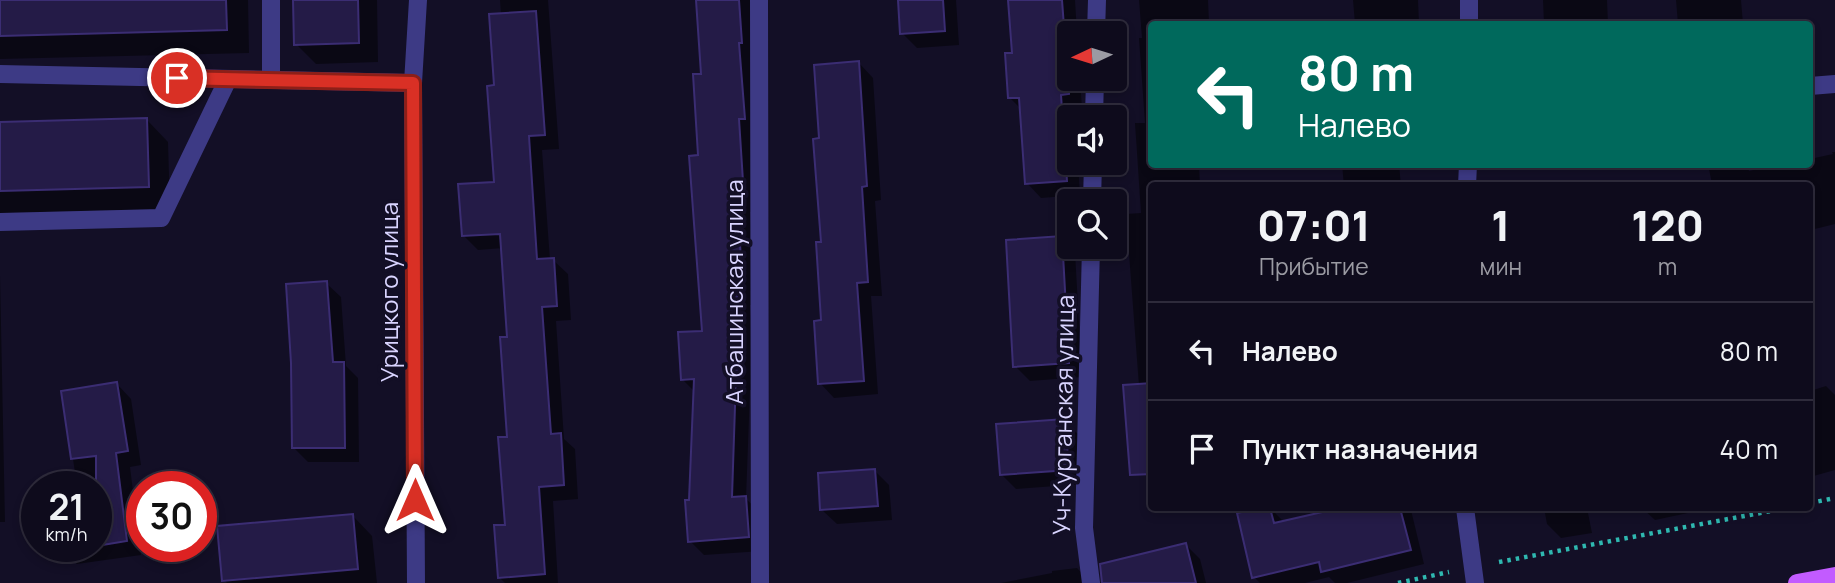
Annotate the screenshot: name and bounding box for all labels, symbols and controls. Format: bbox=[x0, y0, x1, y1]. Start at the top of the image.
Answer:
north arrow bbox=[1057, 21, 1127, 91]
map controls bbox=[1057, 21, 1127, 259]
text: 80 m bbox=[1298, 39, 1414, 106]
pin bbox=[147, 48, 207, 108]
icon: left bbox=[1183, 49, 1274, 140]
icon: arrive bbox=[158, 59, 196, 97]
text: Налево bbox=[1298, 103, 1411, 147]
button: sound bbox=[1057, 105, 1127, 175]
street label: Атбашинская улица bbox=[717, 179, 750, 405]
button: search bbox=[1057, 189, 1127, 259]
text: 07:01 bbox=[1257, 196, 1371, 254]
text: 1 bbox=[1491, 196, 1510, 254]
text: 120 bbox=[1631, 196, 1704, 254]
street label: Урицкого улица bbox=[372, 202, 405, 382]
text: Прибытие bbox=[1259, 250, 1369, 282]
text: мин bbox=[1480, 250, 1522, 282]
text: m bbox=[1658, 250, 1677, 282]
street label: Уч-Курганская улица bbox=[1044, 295, 1081, 535]
icon: left bbox=[1183, 332, 1221, 370]
text: Налево bbox=[1242, 333, 1338, 369]
text: 80 m bbox=[1720, 333, 1778, 369]
icon: arrive bbox=[1183, 430, 1221, 468]
text: Пункт назначения bbox=[1242, 431, 1478, 467]
text: 40 m bbox=[1720, 431, 1778, 467]
position arrow bbox=[378, 463, 452, 537]
speed limit sign: 30 bbox=[126, 471, 217, 562]
text: 21 bbox=[48, 483, 85, 531]
text: km/h bbox=[46, 522, 87, 546]

